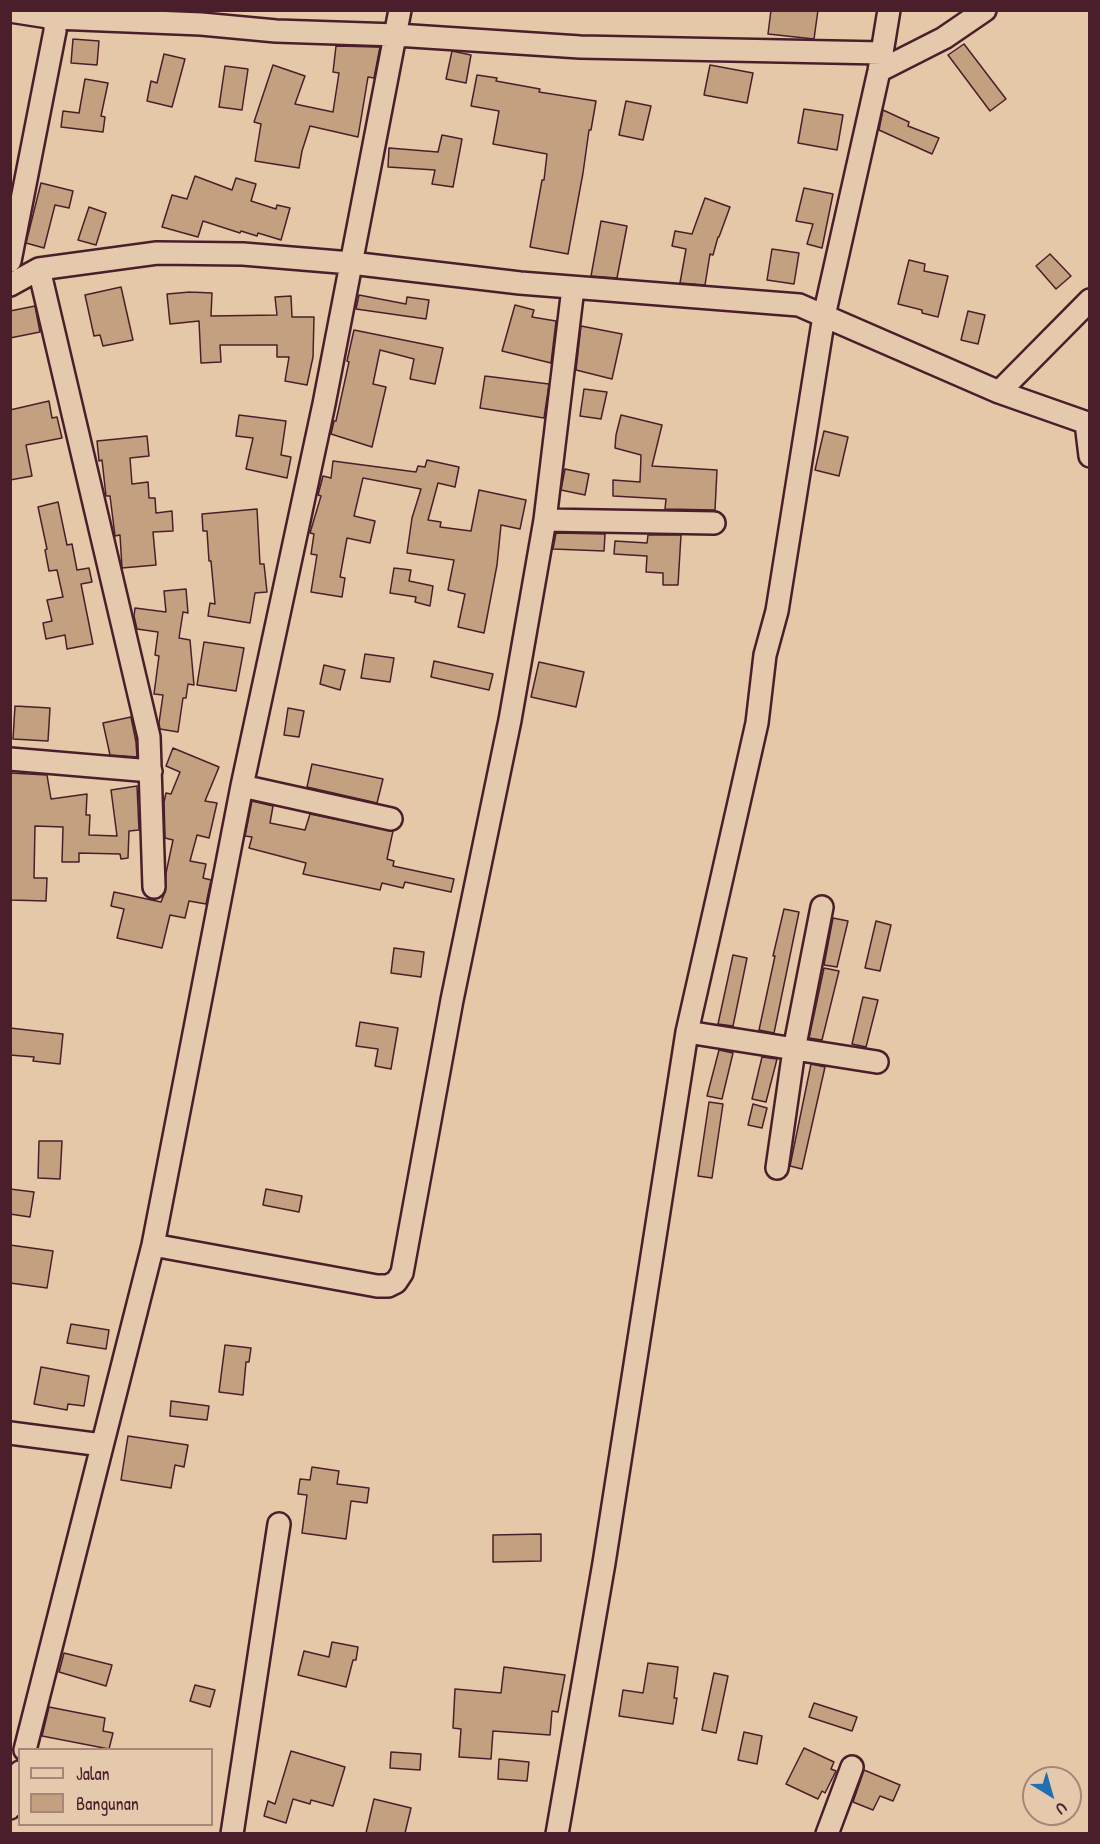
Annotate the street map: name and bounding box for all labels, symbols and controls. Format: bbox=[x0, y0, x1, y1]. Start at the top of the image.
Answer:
legend bbox=[18, 1748, 213, 1826]
text: Jalan bbox=[76, 1761, 110, 1786]
north arrow bbox=[1022, 1766, 1082, 1826]
text: Bangunan bbox=[76, 1791, 139, 1816]
text: U bbox=[1051, 1797, 1072, 1820]

